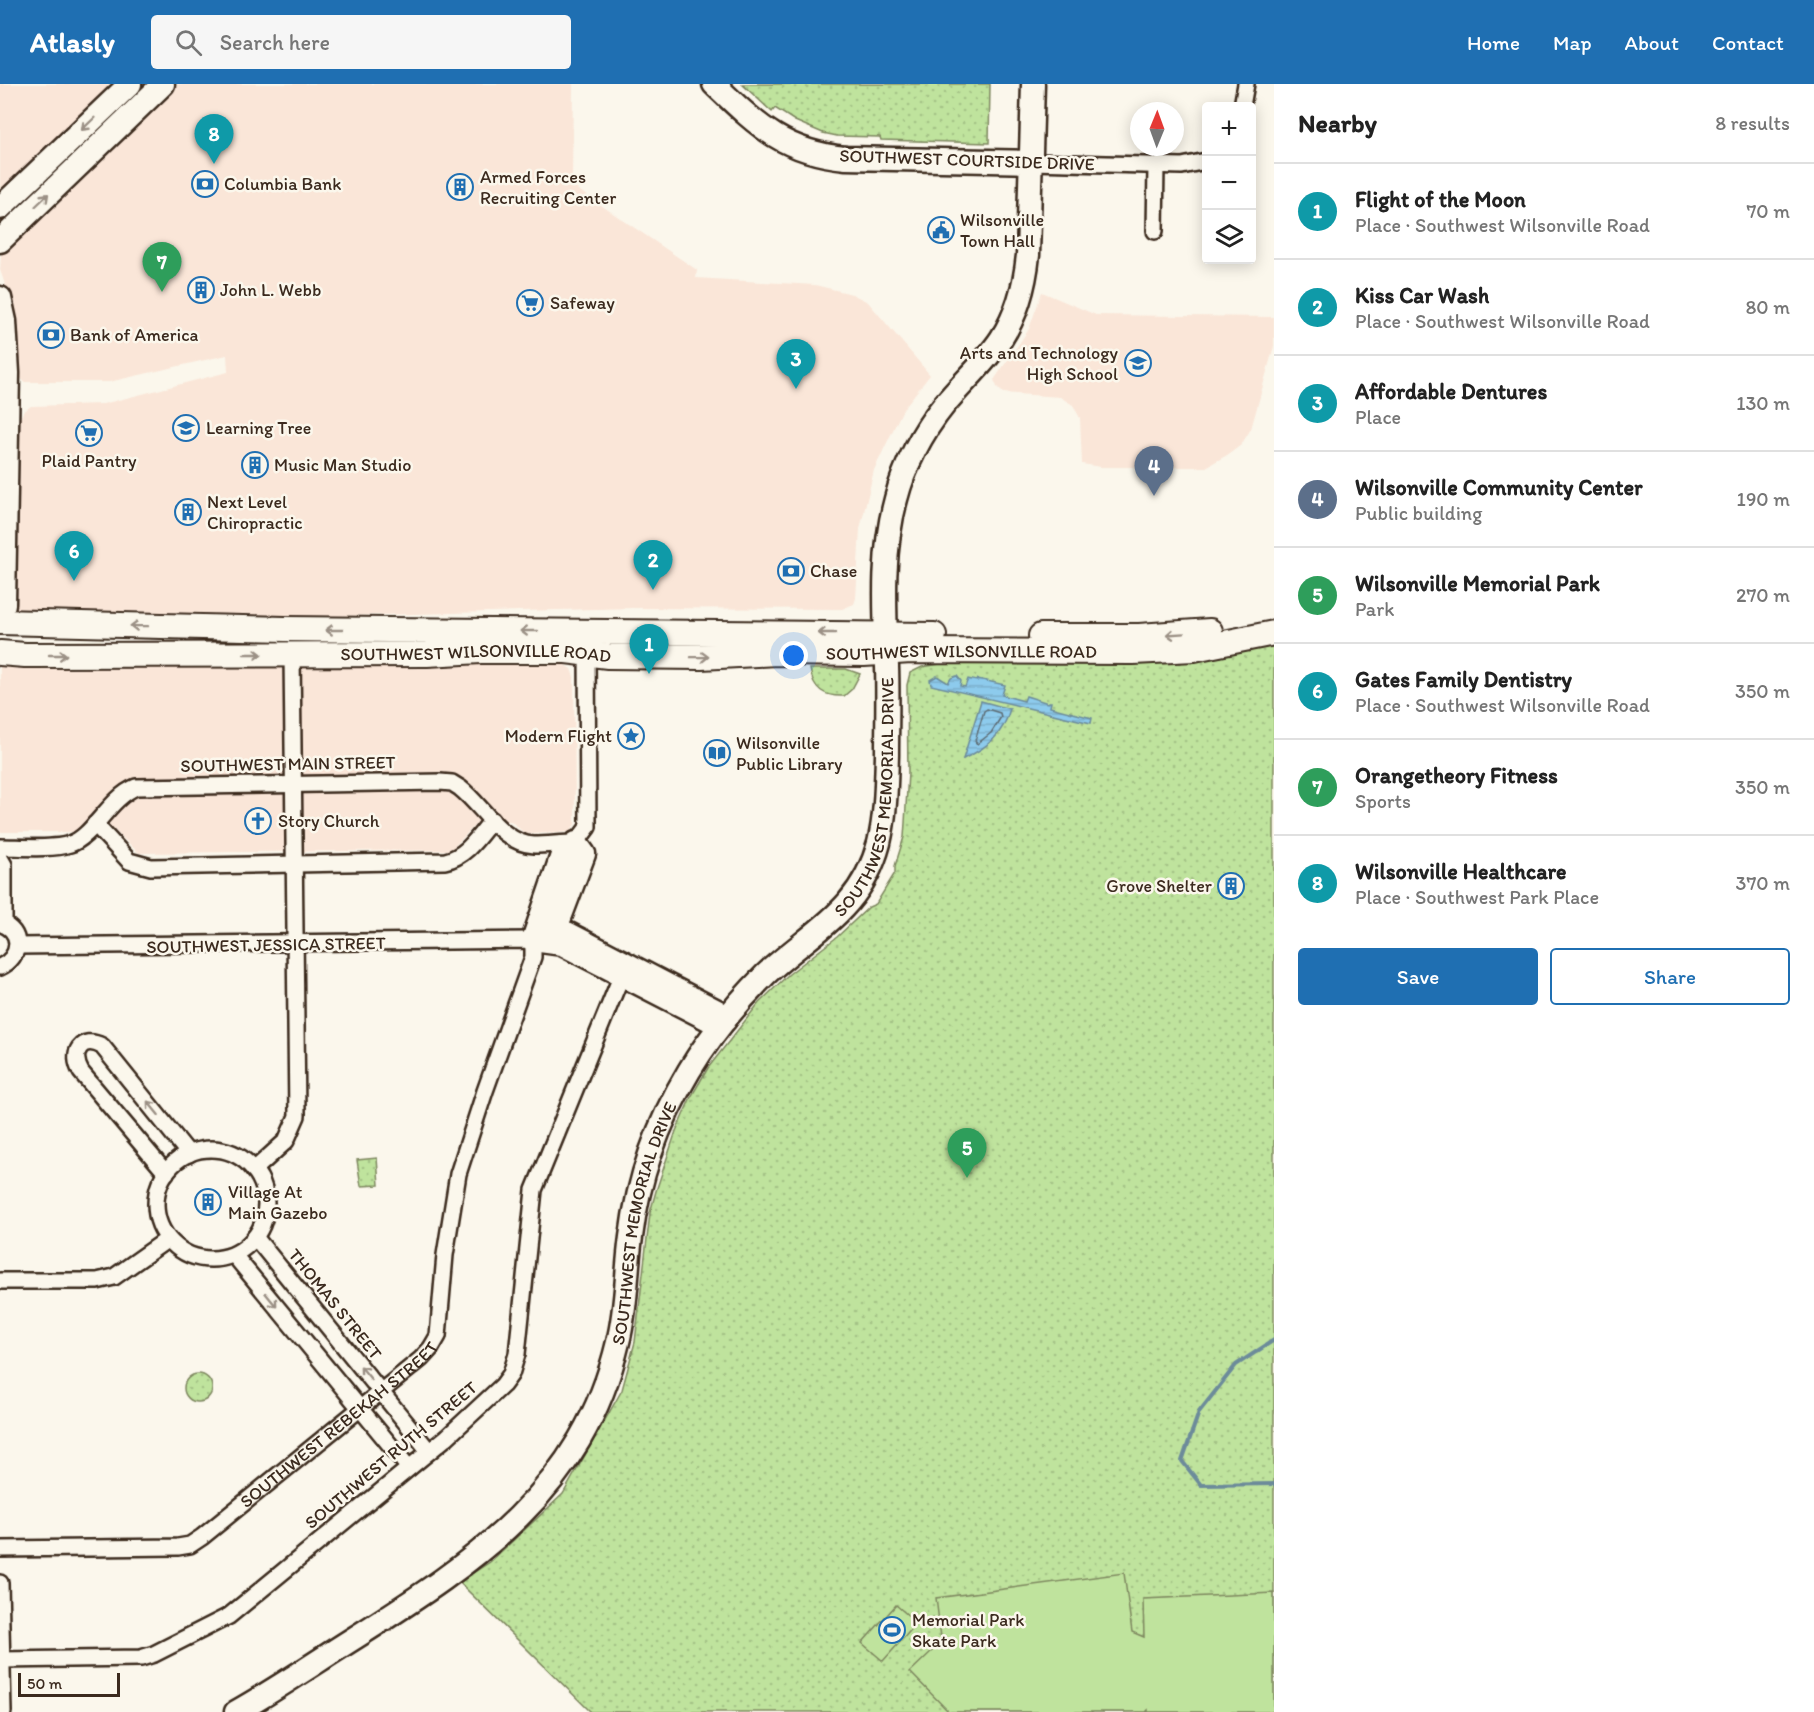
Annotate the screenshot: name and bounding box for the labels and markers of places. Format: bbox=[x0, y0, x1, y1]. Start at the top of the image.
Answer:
pin: 8 bbox=[194, 115, 234, 164]
place label: Armed Forces Recruiting Center bbox=[480, 166, 616, 209]
bank icon: Columbia Bank bbox=[190, 169, 220, 199]
building icon: Armed Forces Recruiting Center bbox=[445, 172, 475, 202]
place label: Columbia Bank bbox=[224, 173, 341, 195]
place label: Wilsonville Town Hall bbox=[960, 209, 1044, 252]
public building icon: Wilsonville Town Hall bbox=[926, 215, 956, 245]
pin: 7 bbox=[142, 242, 182, 292]
building icon: John L. Webb bbox=[186, 275, 216, 305]
place label: John L. Webb bbox=[220, 279, 321, 301]
supermarket icon: Safeway bbox=[515, 288, 545, 318]
place label: Safeway bbox=[550, 292, 615, 314]
bank icon: Bank of America bbox=[36, 320, 66, 350]
place label: Bank of America bbox=[70, 324, 199, 346]
pin: 3 bbox=[776, 340, 816, 389]
place label: Arts and Technology High School bbox=[960, 342, 1119, 385]
school or university icon: Arts and Technology High School bbox=[1123, 348, 1153, 378]
school or university icon: Learning Tree bbox=[171, 413, 201, 443]
place label: Learning Tree bbox=[206, 417, 311, 439]
supermarket icon: Plaid Pantry bbox=[74, 418, 104, 448]
pin: 4 bbox=[1134, 446, 1174, 496]
place label: Plaid Pantry bbox=[42, 450, 137, 472]
building icon: Music Man Studio bbox=[240, 450, 270, 480]
place label: Music Man Studio bbox=[274, 454, 411, 476]
place label: Next Level Chiropractic bbox=[207, 491, 303, 534]
building icon: Next Level Chiropractic bbox=[173, 497, 203, 527]
pin: 6 bbox=[54, 532, 94, 581]
pin: 2 bbox=[634, 540, 672, 590]
bank icon: Chase bbox=[776, 556, 806, 586]
place label: Chase bbox=[810, 560, 857, 582]
pin: 1 bbox=[630, 624, 668, 674]
place icon: Modern Flight bbox=[616, 721, 646, 751]
place label: Modern Flight bbox=[505, 725, 612, 747]
place label: Wilsonville Public Library bbox=[736, 732, 843, 775]
library icon: Wilsonville Public Library bbox=[702, 738, 732, 768]
church icon: Story Church bbox=[243, 806, 273, 836]
place label: Story Church bbox=[278, 810, 380, 832]
building icon: Grove Shelter bbox=[1216, 871, 1246, 901]
place label: Grove Shelter bbox=[1106, 875, 1213, 897]
pin: 5 bbox=[948, 1128, 986, 1178]
place label: Village At Main Gazebo bbox=[228, 1181, 327, 1224]
building icon: Village At Main Gazebo bbox=[193, 1187, 223, 1217]
place label: Memorial Park Skate Park bbox=[912, 1609, 1024, 1652]
sports icon: Memorial Park Skate Park bbox=[877, 1615, 907, 1645]

